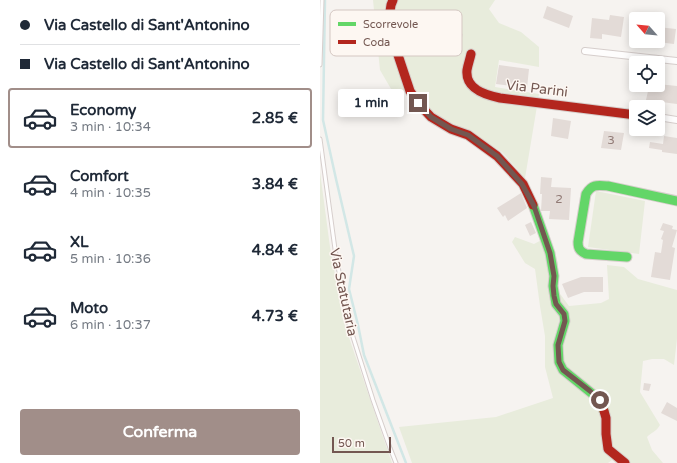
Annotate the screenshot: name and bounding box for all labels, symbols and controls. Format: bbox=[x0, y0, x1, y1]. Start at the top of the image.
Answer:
legend bbox=[330, 10, 462, 56]
north arrow bbox=[629, 12, 665, 48]
map controls bbox=[629, 12, 665, 136]
text: Via Castello di Sant'Antonino bbox=[44, 16, 250, 34]
text: Scorrevole bbox=[363, 18, 418, 31]
text: Coda bbox=[363, 36, 390, 49]
text: Via Castello di Sant'Antonino bbox=[44, 55, 250, 73]
button: locate bbox=[629, 56, 665, 92]
street label: Via Parini bbox=[505, 76, 569, 101]
callout: 1 min bbox=[338, 89, 404, 117]
route end bbox=[409, 94, 427, 112]
text: 1 min bbox=[354, 95, 388, 111]
icon: car bbox=[22, 100, 58, 136]
button: layers bbox=[629, 100, 665, 136]
text: Economy bbox=[70, 101, 136, 119]
text: 2.85 € bbox=[252, 109, 298, 127]
text: 3 min · 10:34 bbox=[70, 119, 151, 135]
house number: 3 bbox=[607, 133, 615, 147]
icon: car bbox=[22, 166, 58, 202]
text: Comfort bbox=[70, 167, 129, 185]
text: 3.84 € bbox=[252, 175, 298, 193]
text: 4 min · 10:35 bbox=[70, 185, 151, 201]
house number: 2 bbox=[555, 192, 563, 206]
icon: car bbox=[22, 232, 58, 268]
text: XL bbox=[70, 233, 89, 251]
text: 4.84 € bbox=[252, 241, 298, 259]
street label: Via Statutaria bbox=[326, 246, 361, 338]
text: 5 min · 10:36 bbox=[70, 251, 151, 267]
icon: car bbox=[22, 298, 58, 334]
text: Moto bbox=[70, 299, 108, 317]
text: 4.73 € bbox=[252, 307, 298, 325]
text: 6 min · 10:37 bbox=[70, 317, 151, 333]
route start bbox=[591, 391, 609, 409]
button: Conferma bbox=[20, 409, 300, 455]
scale bar bbox=[332, 435, 391, 454]
text: 50 m bbox=[338, 437, 365, 450]

